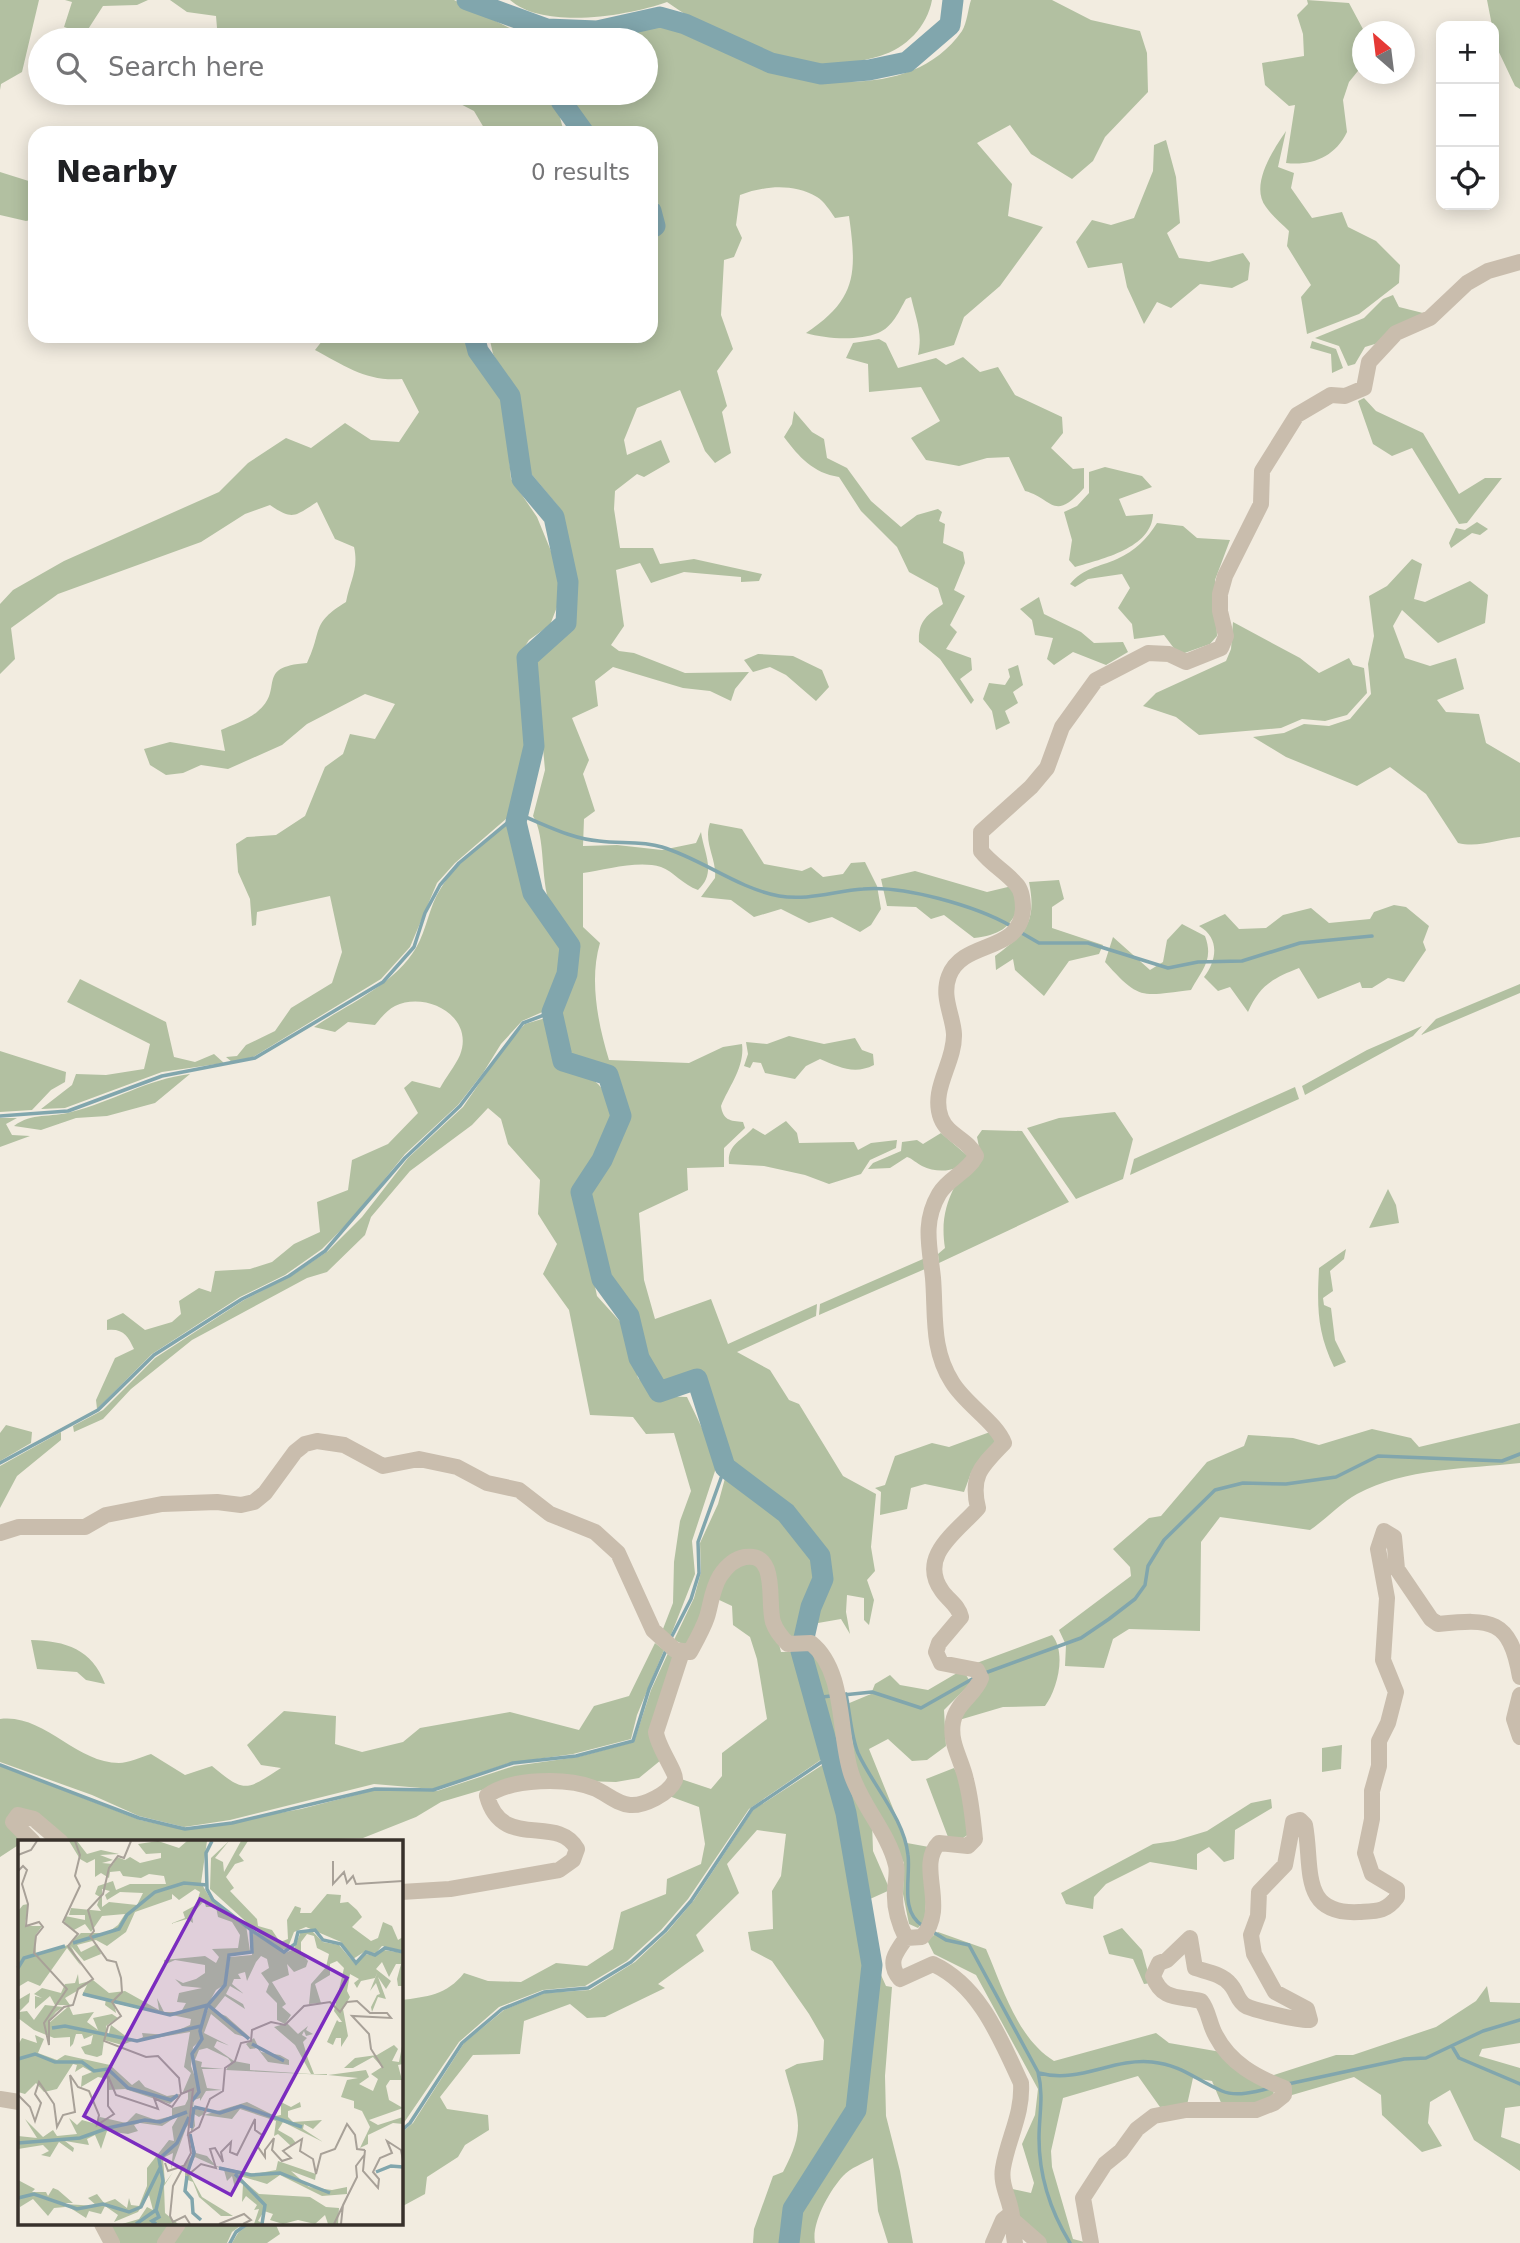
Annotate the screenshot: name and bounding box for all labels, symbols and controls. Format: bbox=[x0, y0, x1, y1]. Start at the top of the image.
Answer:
north arrow bbox=[1352, 21, 1415, 84]
map controls bbox=[1436, 21, 1499, 210]
button: + bbox=[1436, 21, 1499, 84]
search box bbox=[28, 28, 658, 105]
icon: search bbox=[52, 48, 90, 86]
text: Search here bbox=[108, 52, 264, 82]
button: − bbox=[1436, 84, 1499, 147]
button: locate bbox=[1436, 147, 1499, 210]
text: Nearby bbox=[56, 154, 178, 189]
text: 0 results bbox=[531, 159, 630, 185]
inset map bbox=[18, 1840, 402, 2226]

